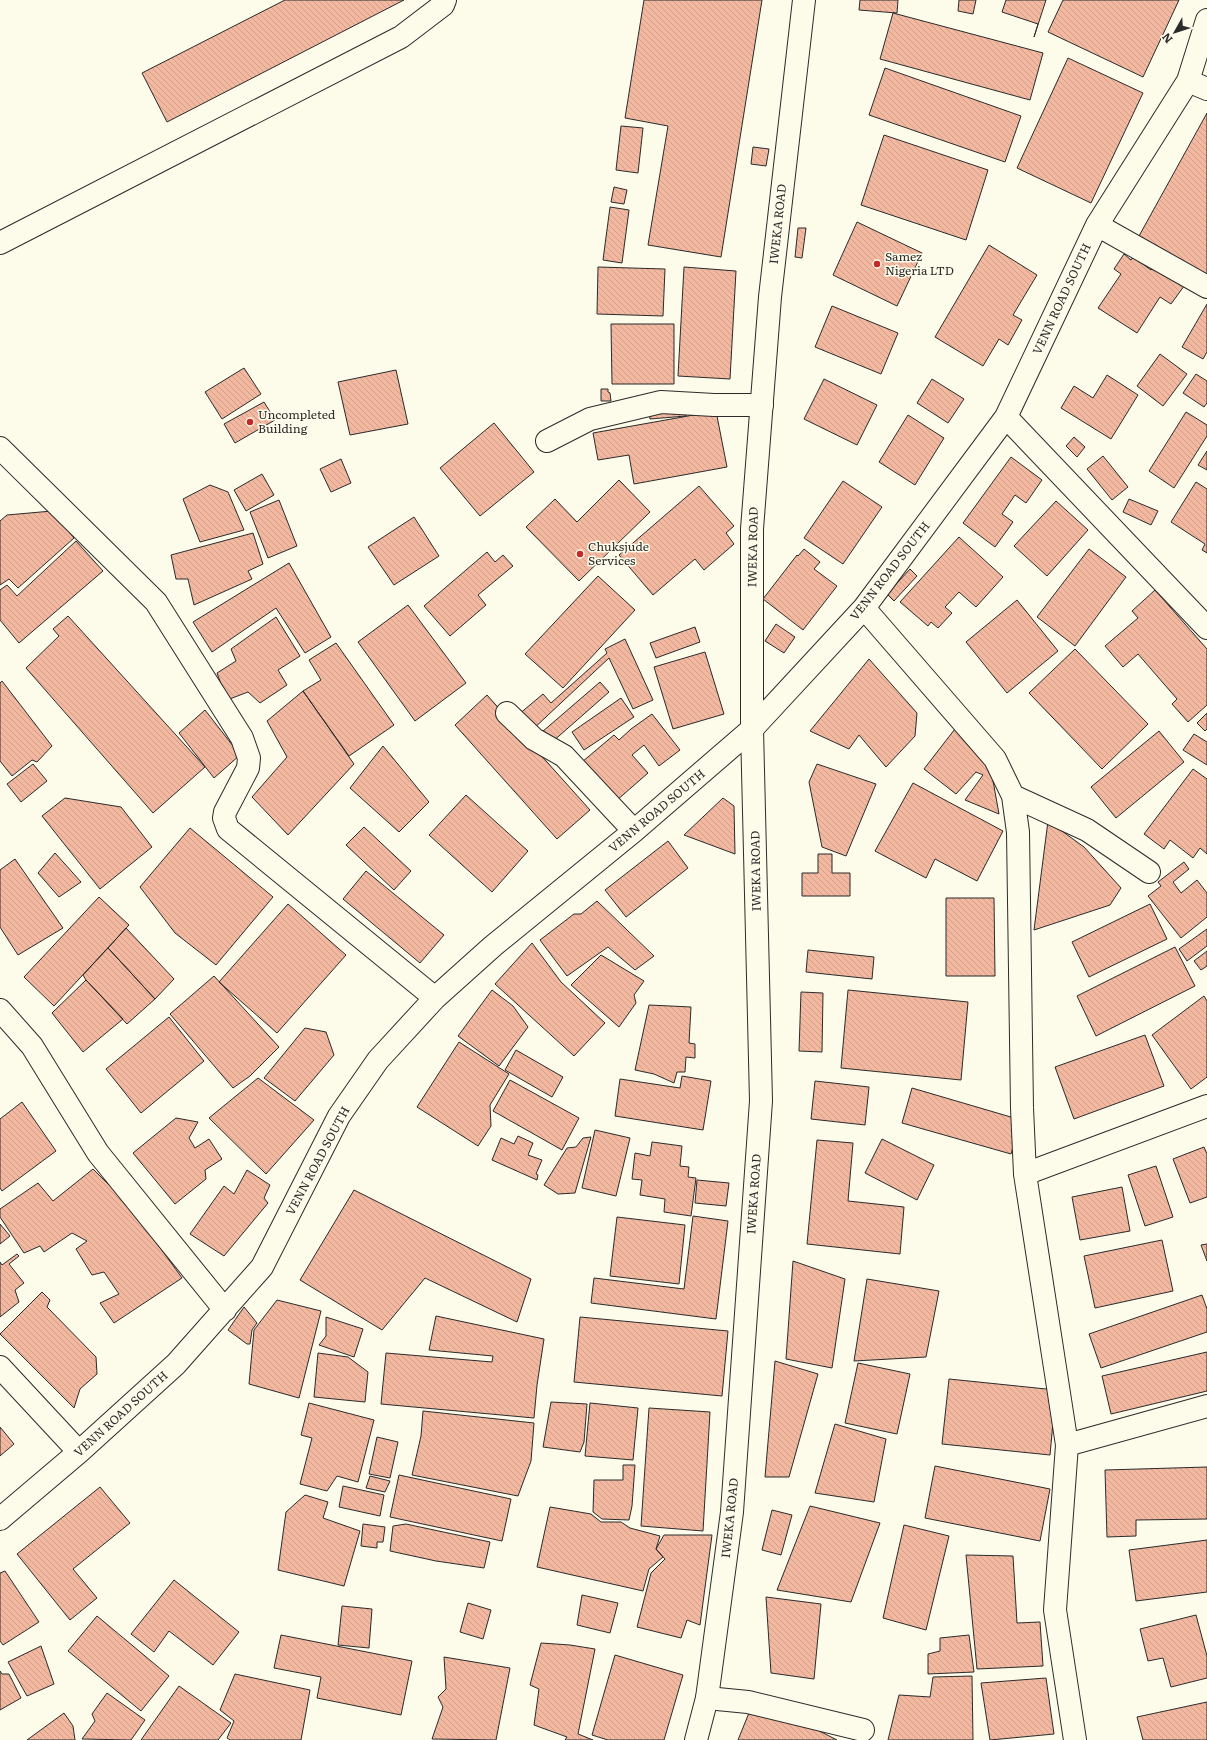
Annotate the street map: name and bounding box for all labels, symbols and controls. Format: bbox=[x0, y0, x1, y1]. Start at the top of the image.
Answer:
north arrow bbox=[1155, 12, 1195, 52]
text: N bbox=[1157, 30, 1176, 48]
street label: IWEKA ROAD bbox=[764, 183, 790, 265]
street label: VENN ROAD SOUTH bbox=[1027, 240, 1095, 357]
place label: Samez Nigeria LTD bbox=[885, 247, 954, 279]
marker: Samez Nigeria LTD bbox=[872, 259, 882, 269]
place label: Uncompleted Building bbox=[258, 405, 336, 437]
marker: Uncompleted Building bbox=[245, 417, 255, 427]
street label: IWEKA ROAD bbox=[742, 506, 762, 588]
street label: VENN ROAD SOUTH bbox=[845, 517, 934, 624]
place label: Chuksjude Services bbox=[588, 537, 649, 569]
marker: Chuksjude Services bbox=[575, 549, 585, 559]
street label: VENN ROAD SOUTH bbox=[604, 764, 709, 856]
street label: IWEKA ROAD bbox=[745, 830, 765, 912]
street label: VENN ROAD SOUTH bbox=[281, 1103, 353, 1218]
street label: IWEKA ROAD bbox=[741, 1153, 765, 1235]
street label: VENN ROAD SOUTH bbox=[69, 1366, 171, 1460]
street label: IWEKA ROAD bbox=[716, 1477, 742, 1559]

